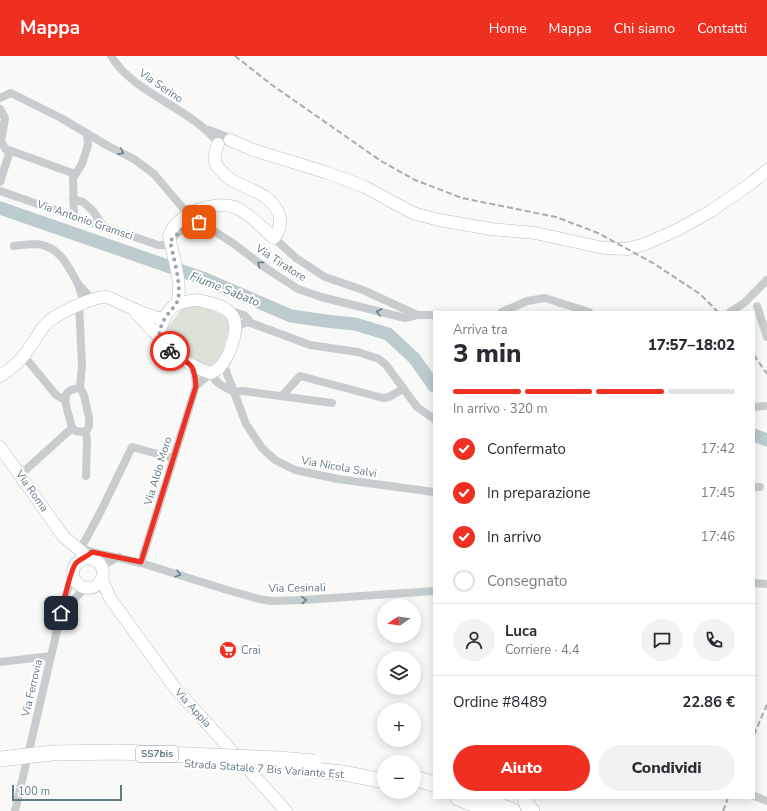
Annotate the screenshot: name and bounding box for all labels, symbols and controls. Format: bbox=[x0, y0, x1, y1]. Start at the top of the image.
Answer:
text: Mappa bbox=[20, 15, 80, 41]
text: Home bbox=[489, 19, 527, 38]
text: Mappa bbox=[549, 19, 592, 38]
text: Chi siamo bbox=[614, 19, 675, 38]
text: Contatti bbox=[697, 19, 747, 38]
street label: Via Serino bbox=[135, 65, 186, 106]
one-way arrow bbox=[117, 148, 124, 155]
street label: Via Antonio Gramsci bbox=[34, 196, 135, 243]
pin bbox=[182, 205, 216, 239]
icon: bag bbox=[188, 211, 210, 233]
street label: Via Tiratore bbox=[252, 241, 309, 285]
one-way arrow bbox=[258, 262, 265, 269]
water label: Fiume Sabato bbox=[188, 268, 262, 310]
one-way arrow bbox=[376, 308, 383, 317]
text: Arriva tra bbox=[453, 321, 508, 339]
courier bbox=[150, 331, 190, 371]
text: 17:57–18:02 bbox=[648, 335, 735, 355]
text: 3 min bbox=[453, 336, 521, 371]
icon: bike bbox=[159, 340, 181, 362]
text: In arrivo · 320 m bbox=[453, 400, 548, 418]
street label: Via Aldo Moro bbox=[140, 435, 176, 508]
icon: check bbox=[453, 438, 475, 460]
text: Confermato bbox=[487, 439, 566, 459]
text: 17:42 bbox=[701, 440, 735, 458]
street label: Via Nicola Salvi bbox=[299, 453, 378, 481]
street label: Via Roma bbox=[12, 466, 52, 515]
icon: check bbox=[453, 482, 475, 504]
text: In preparazione bbox=[487, 483, 590, 503]
text: 17:45 bbox=[701, 484, 735, 502]
icon: check bbox=[453, 526, 475, 548]
text: In arrivo bbox=[487, 527, 541, 547]
text: 17:46 bbox=[701, 528, 735, 546]
one-way arrow bbox=[174, 569, 181, 578]
text: Consegnato bbox=[487, 571, 567, 591]
street label: Via Cesinali bbox=[267, 580, 326, 596]
pin bbox=[44, 596, 78, 630]
one-way arrow bbox=[301, 596, 307, 604]
north arrow bbox=[377, 599, 421, 643]
map controls bbox=[377, 599, 421, 799]
icon: home bbox=[50, 602, 72, 624]
button: person bbox=[453, 619, 495, 661]
button: chat bbox=[641, 619, 683, 661]
button: phone bbox=[693, 619, 735, 661]
text: Luca bbox=[505, 621, 537, 641]
supermarket icon: Crai bbox=[218, 640, 238, 660]
text: Corriere · 4.4 bbox=[505, 641, 579, 659]
place label: Crai bbox=[241, 643, 261, 658]
button: layers bbox=[377, 651, 421, 695]
street label: Via Ferrovia bbox=[18, 658, 46, 719]
street label: Via Appia bbox=[171, 684, 215, 731]
text: Ordine #8489 bbox=[453, 692, 547, 712]
text: 22.86 € bbox=[682, 692, 735, 712]
button: + bbox=[377, 703, 421, 747]
button: Aiuto bbox=[453, 745, 590, 791]
button: Condividi bbox=[598, 745, 735, 791]
road number: SS7bis bbox=[136, 746, 178, 762]
button: − bbox=[377, 755, 421, 799]
street label: Strada Statale 7 Bis Variante Est bbox=[184, 756, 345, 782]
scale bar bbox=[12, 783, 122, 802]
text: 100 m bbox=[18, 784, 50, 799]

